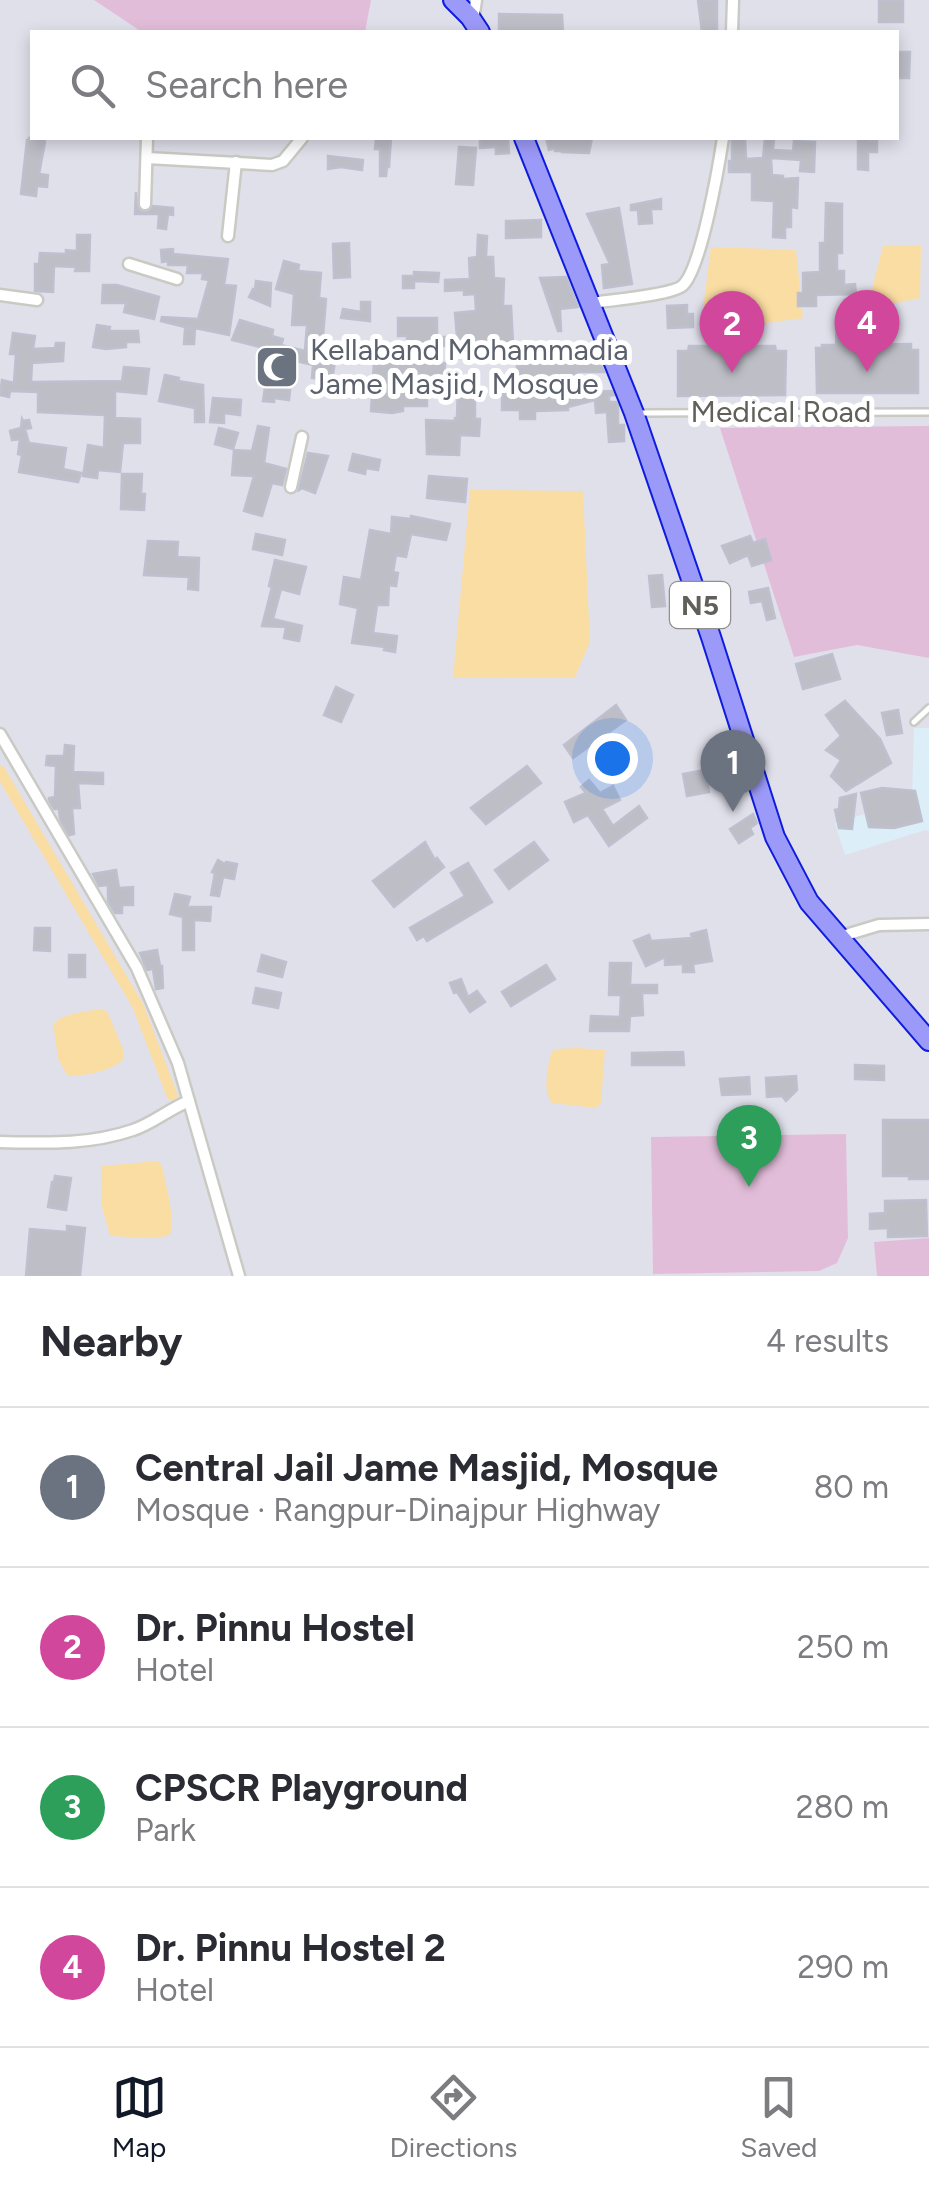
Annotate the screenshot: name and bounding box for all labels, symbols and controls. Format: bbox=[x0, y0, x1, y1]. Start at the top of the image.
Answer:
search box bbox=[30, 30, 899, 140]
icon: search bbox=[65, 58, 120, 113]
text: Search here bbox=[145, 62, 348, 108]
pin: 2 bbox=[700, 290, 764, 373]
pin: 4 bbox=[834, 290, 900, 372]
place label: Kellaband Mohammadia Jame Masjid, Mosque bbox=[310, 331, 629, 402]
mosque icon: Kellaband Mohammadia Jame Masjid, Mosque bbox=[254, 344, 300, 390]
street label: Medical Road bbox=[691, 393, 871, 430]
road number: N5 bbox=[670, 582, 730, 628]
pin: 1 bbox=[700, 730, 766, 812]
your location bbox=[587, 733, 638, 784]
pin: 3 bbox=[716, 1104, 782, 1187]
text: Nearby bbox=[40, 1316, 182, 1367]
text: 4 results bbox=[766, 1322, 889, 1360]
text: Central Jail Jame Masjid, Mosque bbox=[135, 1445, 718, 1491]
text: 1 bbox=[66, 1468, 79, 1506]
text: 80 m bbox=[814, 1468, 889, 1506]
text: Mosque · Rangpur-Dinajpur Highway bbox=[135, 1491, 660, 1529]
text: Dr. Pinnu Hostel bbox=[135, 1605, 415, 1651]
text: 2 bbox=[63, 1628, 82, 1666]
text: 250 m bbox=[797, 1628, 889, 1666]
text: Hotel bbox=[135, 1651, 214, 1689]
text: CPSCR Playground bbox=[135, 1765, 468, 1811]
text: 3 bbox=[64, 1788, 81, 1826]
text: 280 m bbox=[796, 1788, 889, 1826]
text: Park bbox=[135, 1811, 196, 1849]
text: Dr. Pinnu Hostel 2 bbox=[135, 1925, 446, 1971]
text: 4 bbox=[62, 1948, 83, 1986]
text: 290 m bbox=[797, 1948, 889, 1986]
text: Hotel bbox=[135, 1971, 214, 2009]
tab: Map bbox=[112, 2070, 167, 2164]
tab: Directions bbox=[390, 2070, 517, 2164]
tab: Saved bbox=[740, 2070, 817, 2164]

